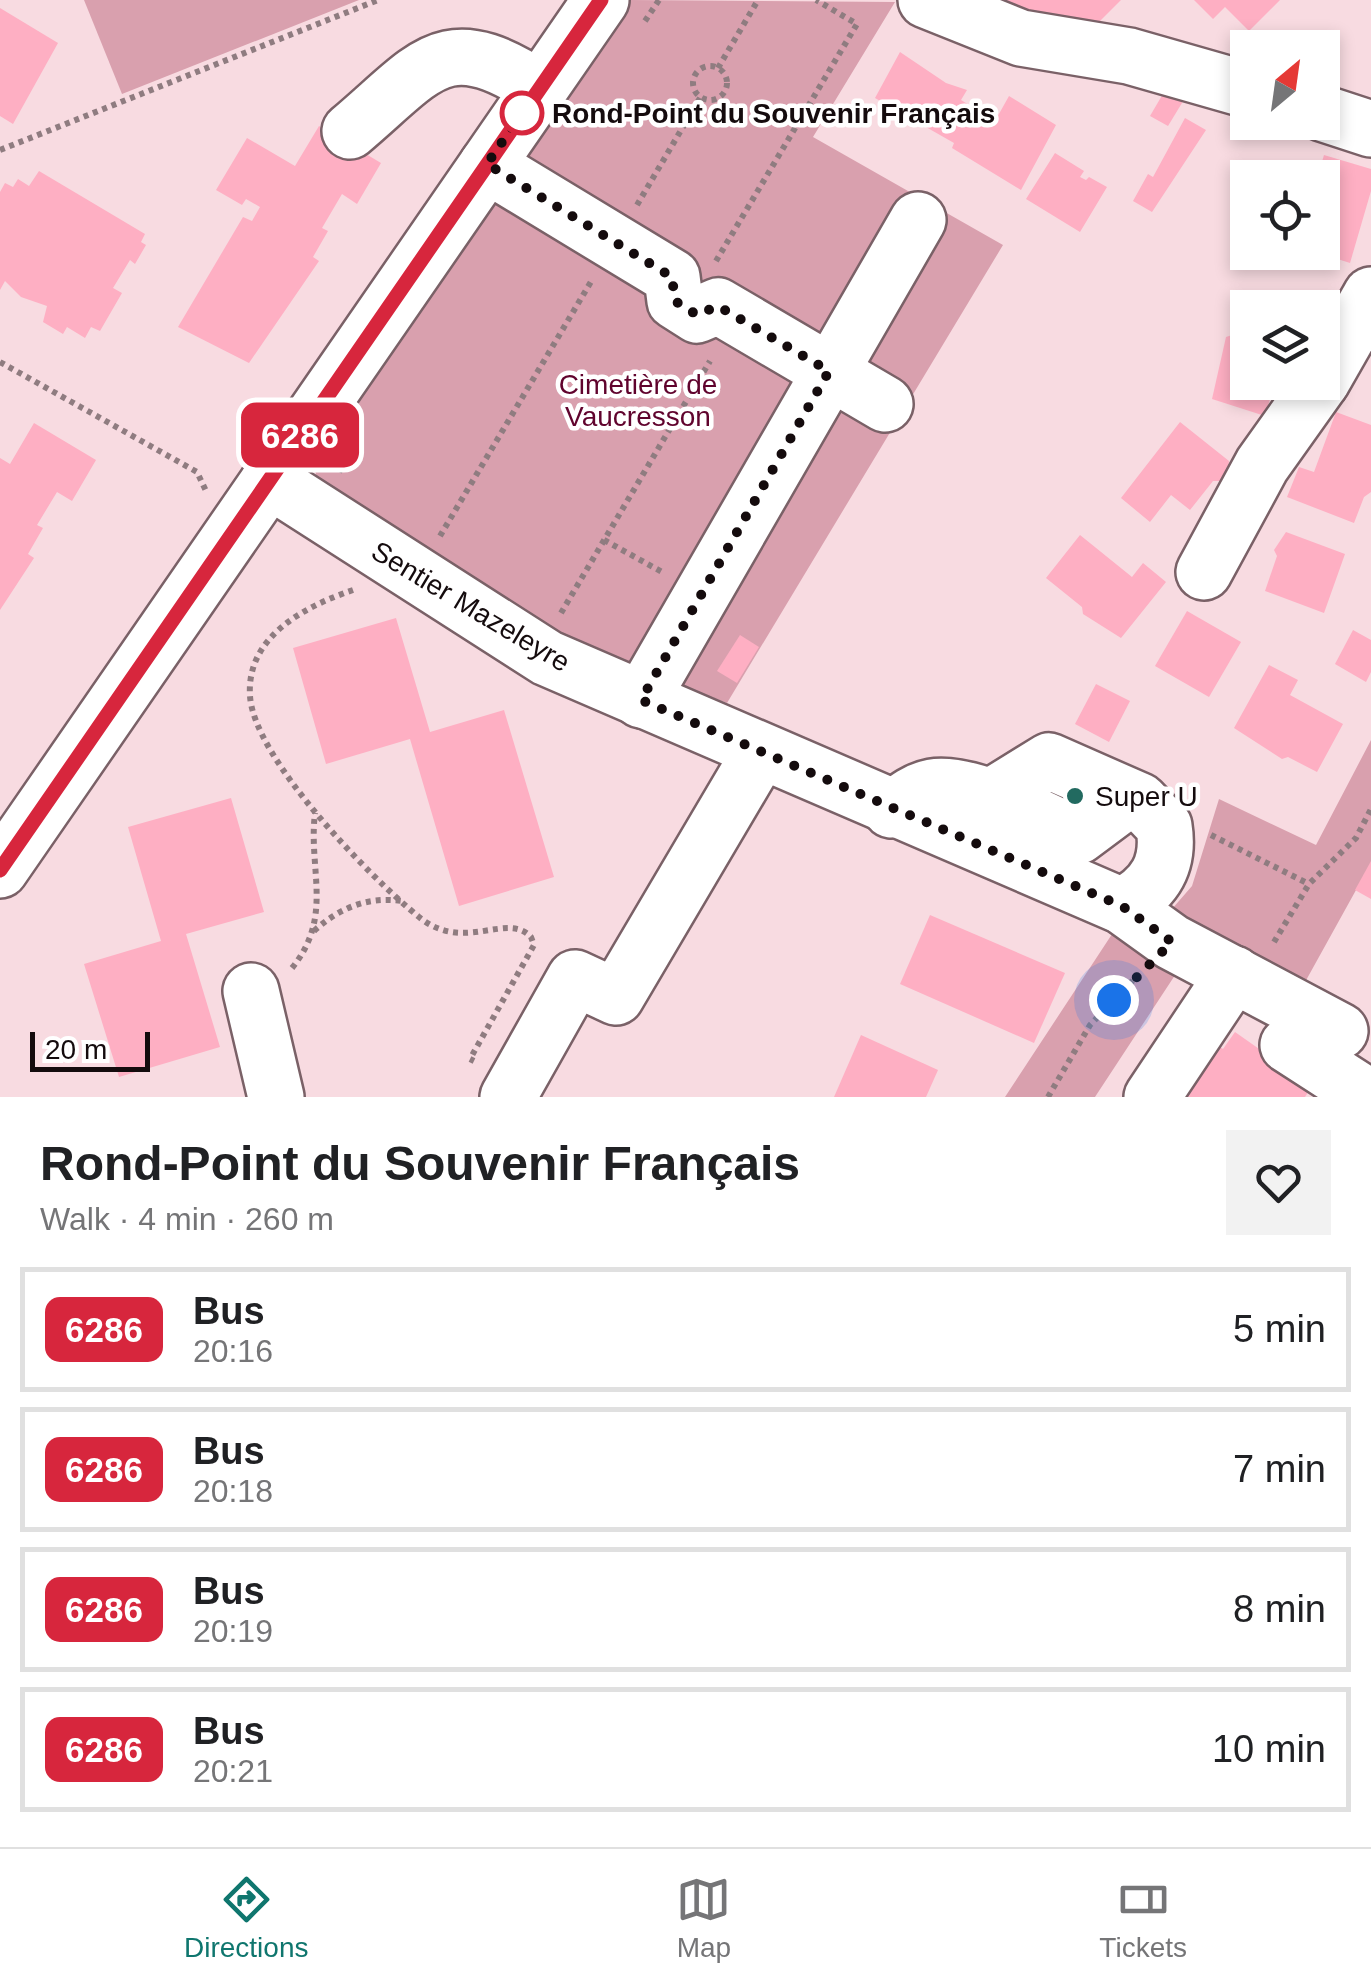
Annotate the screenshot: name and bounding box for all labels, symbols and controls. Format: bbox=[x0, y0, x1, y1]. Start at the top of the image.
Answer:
north arrow bbox=[1230, 30, 1340, 140]
map controls bbox=[1230, 30, 1340, 400]
marker: Rond-Point du Souvenir Français bbox=[501, 92, 543, 134]
place label: Rond-Point du Souvenir Français bbox=[552, 98, 995, 129]
button: locate bbox=[1230, 160, 1340, 270]
button: layers bbox=[1230, 290, 1340, 400]
park label: Cimetière de Vaucresson bbox=[559, 369, 717, 432]
line badge: 6286 bbox=[230, 402, 370, 468]
text: 6286 bbox=[261, 416, 339, 455]
street label: Sentier Mazeleyre bbox=[366, 535, 575, 678]
place label: Super U bbox=[1095, 781, 1198, 812]
marker: Super U bbox=[1064, 785, 1086, 807]
your location bbox=[1089, 975, 1139, 1025]
scale bar bbox=[30, 1027, 150, 1072]
text: 20 m bbox=[45, 1034, 107, 1065]
button: heart bbox=[1226, 1130, 1331, 1235]
text: Rond-Point du Souvenir Français bbox=[40, 1137, 800, 1190]
text: Walk · 4 min · 260 m bbox=[40, 1201, 334, 1237]
text: Bus bbox=[193, 1290, 265, 1332]
text: 5 min bbox=[1233, 1308, 1326, 1350]
text: 6286 bbox=[65, 1310, 143, 1349]
text: 20:16 bbox=[193, 1333, 273, 1369]
text: Bus bbox=[193, 1430, 265, 1472]
text: 7 min bbox=[1233, 1448, 1326, 1490]
text: 6286 bbox=[65, 1450, 143, 1489]
text: 20:18 bbox=[193, 1473, 273, 1509]
text: Bus bbox=[193, 1570, 265, 1612]
text: 8 min bbox=[1233, 1588, 1326, 1630]
text: 6286 bbox=[65, 1590, 143, 1629]
text: 20:19 bbox=[193, 1613, 273, 1649]
text: Bus bbox=[193, 1710, 265, 1752]
text: 10 min bbox=[1212, 1728, 1326, 1770]
text: 6286 bbox=[65, 1730, 143, 1769]
text: 20:21 bbox=[193, 1753, 273, 1789]
tab: Directions bbox=[184, 1872, 308, 1964]
tab: Map bbox=[676, 1872, 731, 1964]
tab: Tickets bbox=[1099, 1872, 1187, 1964]

